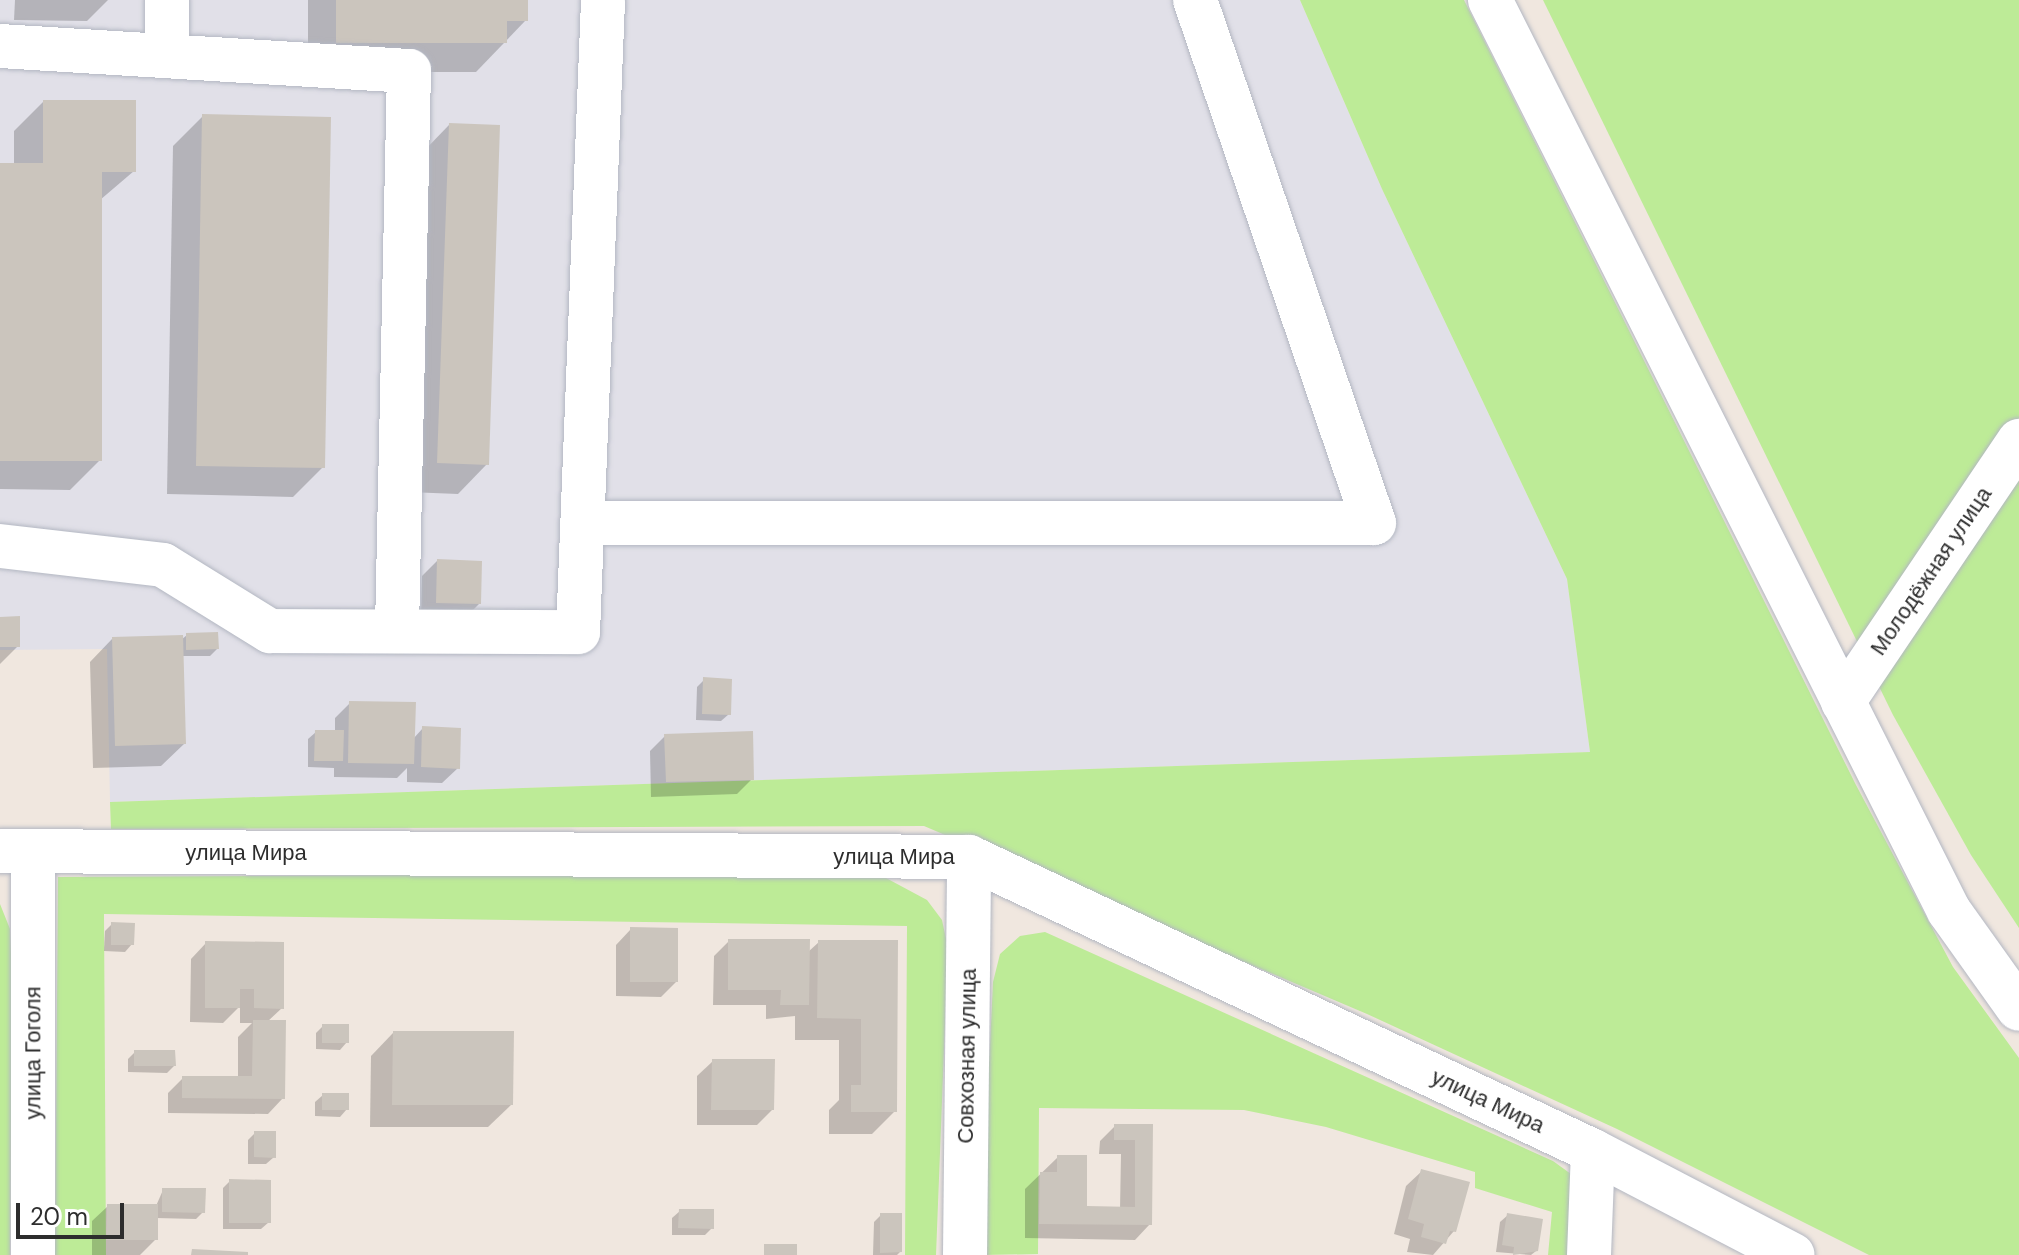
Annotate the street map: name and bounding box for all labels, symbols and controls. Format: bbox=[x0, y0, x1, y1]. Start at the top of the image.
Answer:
street label: Молодёжная улица bbox=[1865, 482, 1997, 660]
street label: улица Мира bbox=[185, 840, 307, 866]
street label: улица Мира bbox=[833, 844, 955, 870]
street label: Совхозная улица bbox=[952, 968, 982, 1144]
street label: улица Гоголя bbox=[20, 986, 46, 1120]
street label: улица Мира bbox=[1427, 1063, 1549, 1139]
scale bar bbox=[20, 1187, 128, 1237]
text: 20 m bbox=[30, 1201, 88, 1232]

